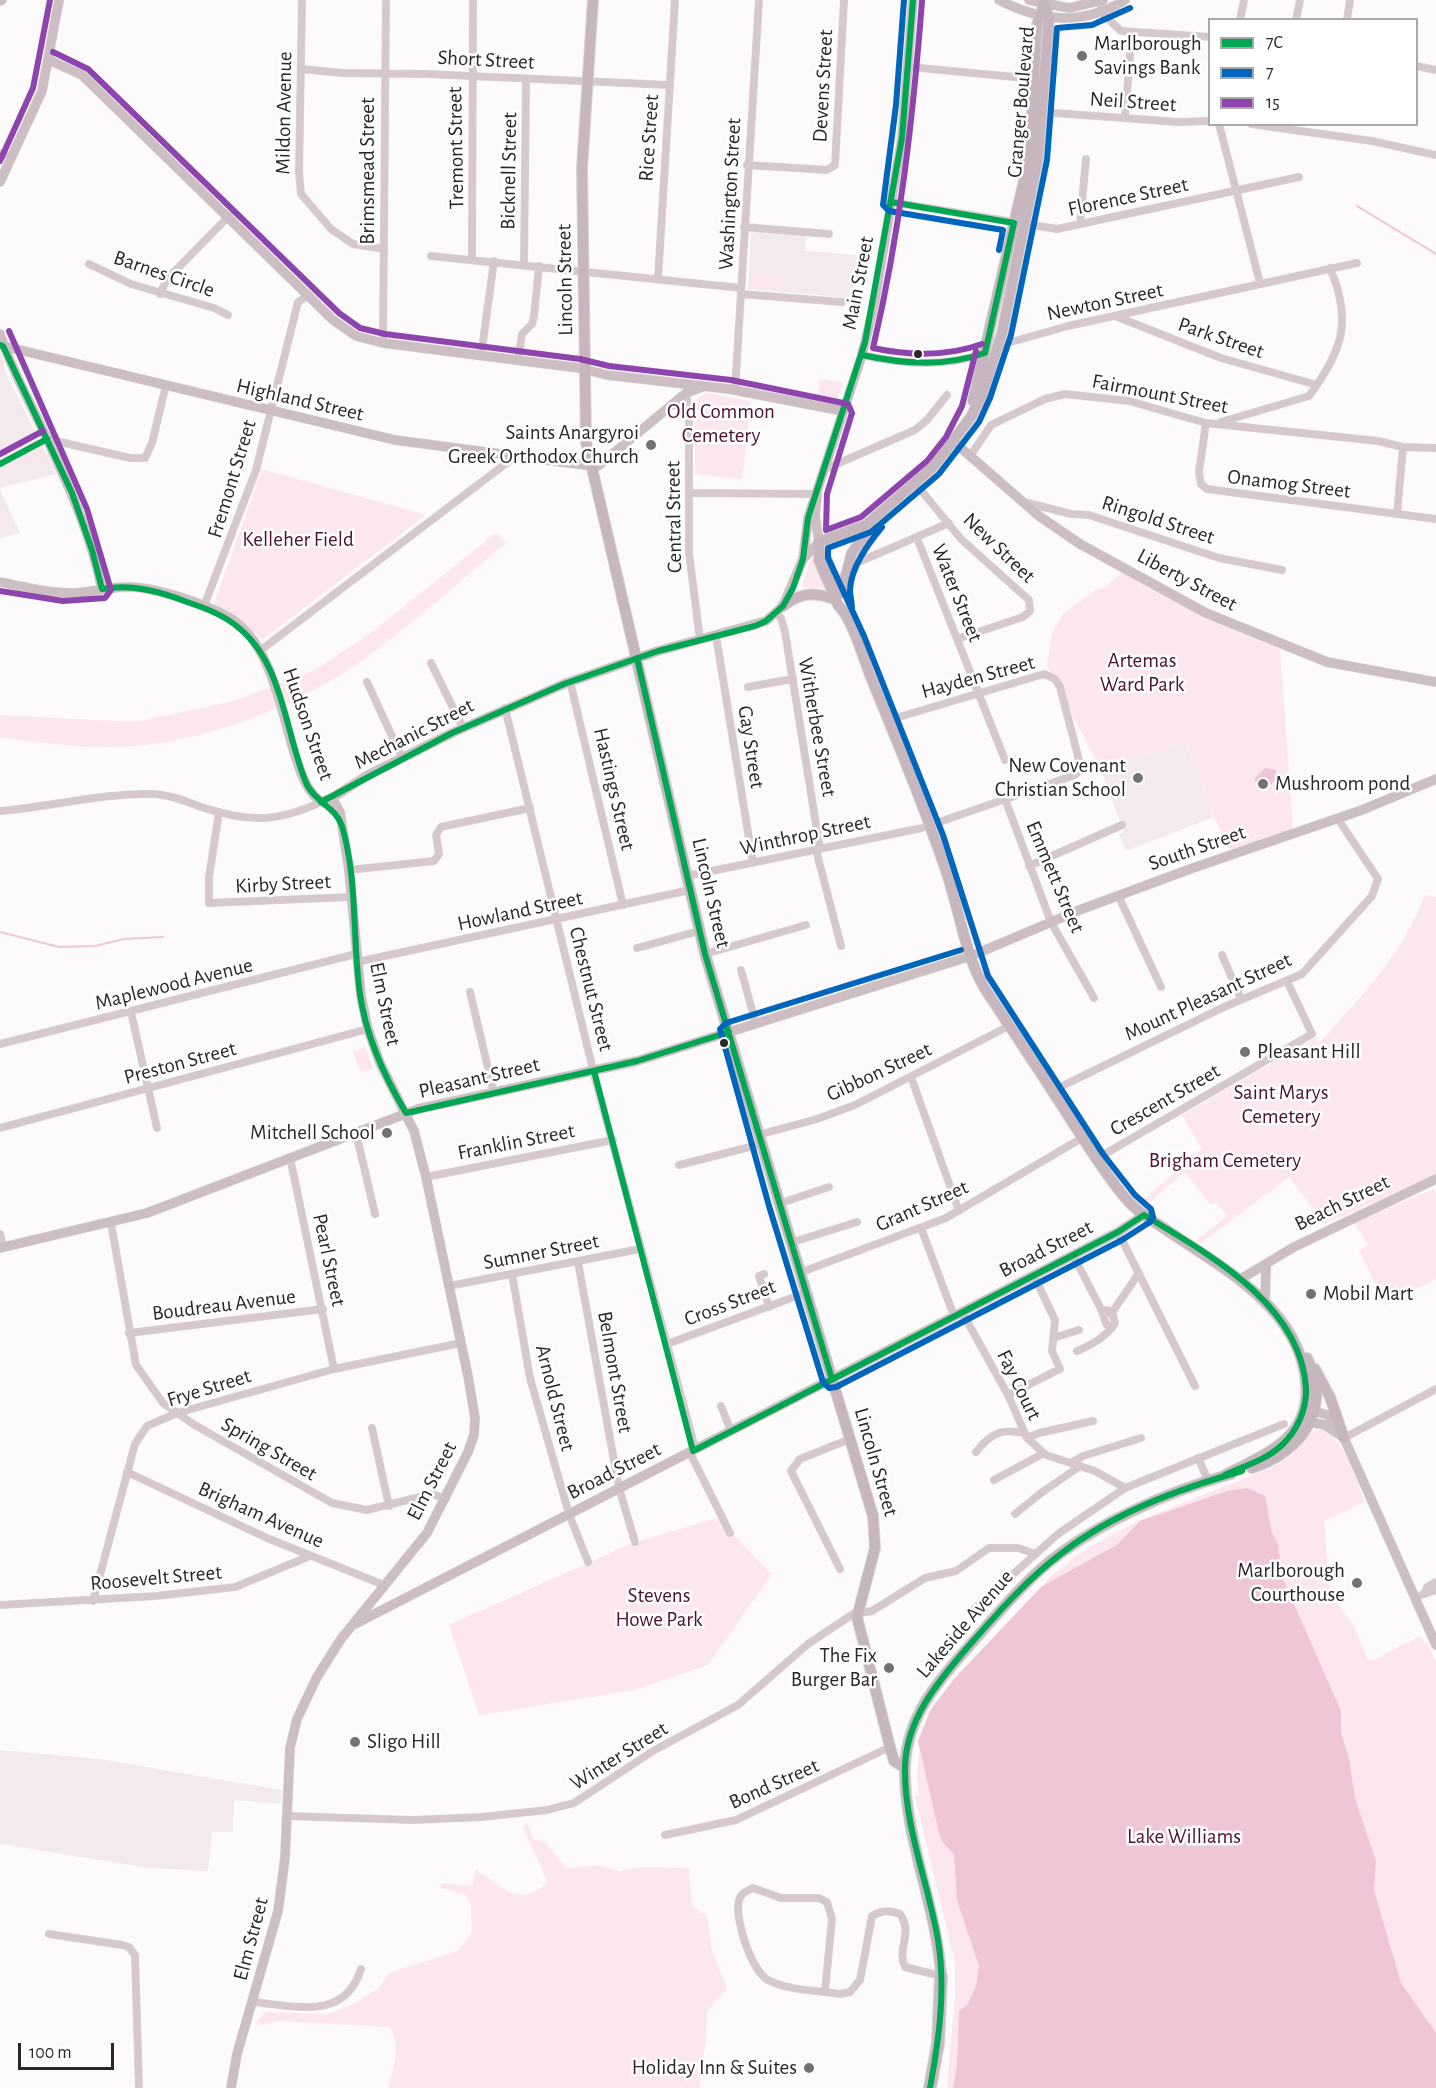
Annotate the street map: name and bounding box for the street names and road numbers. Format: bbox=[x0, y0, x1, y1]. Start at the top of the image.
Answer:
street label: Granger Boulevard bbox=[1002, 25, 1040, 179]
street label: Devens Street bbox=[807, 29, 839, 143]
street label: Short Street bbox=[437, 45, 535, 75]
street label: Mildon Avenue bbox=[270, 51, 298, 175]
street label: Tremont Street bbox=[442, 86, 470, 210]
street label: Neil Street bbox=[1089, 86, 1177, 118]
street label: Rice Street bbox=[633, 94, 665, 182]
street label: Brimsmead Street bbox=[355, 97, 381, 245]
street label: Bicknell Street bbox=[495, 112, 523, 230]
street label: Washington Street bbox=[713, 117, 747, 271]
street label: Florence Street bbox=[1066, 172, 1190, 222]
street label: Lincoln Street bbox=[551, 224, 579, 336]
street label: Main Street bbox=[837, 234, 879, 332]
street label: Barnes Circle bbox=[110, 245, 218, 303]
street label: Newton Street bbox=[1045, 277, 1165, 327]
street label: Park Street bbox=[1175, 312, 1267, 364]
street label: Fairmount Street bbox=[1090, 368, 1230, 420]
street label: Highland Street bbox=[234, 373, 366, 427]
street label: Fremont Street bbox=[202, 417, 262, 541]
street label: Central Street bbox=[660, 461, 688, 573]
street label: Onamog Street bbox=[1226, 464, 1352, 504]
street label: Ringold Street bbox=[1098, 490, 1218, 550]
street label: New Street bbox=[958, 507, 1040, 589]
street label: Water Street bbox=[926, 540, 988, 646]
street label: Liberty Street bbox=[1133, 543, 1241, 617]
street label: Hayden Street bbox=[919, 650, 1037, 704]
street label: Witherbee Street bbox=[792, 655, 842, 799]
street label: Hudson Street bbox=[277, 664, 339, 784]
street label: Mechanic Street bbox=[350, 693, 478, 775]
street label: Gay Street bbox=[732, 704, 770, 790]
street label: Hastings Street bbox=[588, 725, 640, 853]
street label: Winthrop Street bbox=[737, 809, 873, 861]
street label: Emmett Street bbox=[1020, 817, 1090, 937]
street label: South Street bbox=[1145, 820, 1249, 876]
street label: Lincoln Street bbox=[686, 836, 736, 950]
street label: Kirby Street bbox=[235, 869, 331, 899]
street label: Howland Street bbox=[455, 885, 585, 937]
street label: Chestnut Street bbox=[563, 924, 619, 1054]
street label: Mount Pleasant Street bbox=[1121, 947, 1295, 1047]
street label: Maplewood Avenue bbox=[93, 952, 255, 1016]
street label: Elm Street bbox=[364, 960, 406, 1048]
street label: Preston Street bbox=[121, 1036, 239, 1090]
street label: Gibbon Street bbox=[822, 1037, 936, 1107]
street label: Pleasant Street bbox=[416, 1052, 542, 1104]
street label: Crescent Street bbox=[1105, 1058, 1225, 1142]
street label: Franklin Street bbox=[455, 1118, 577, 1166]
street label: Beach Street bbox=[1290, 1169, 1394, 1237]
street label: Grant Street bbox=[872, 1174, 972, 1238]
street label: Pearl Street bbox=[307, 1211, 351, 1309]
street label: Broad Street bbox=[995, 1215, 1097, 1283]
street label: Sumner Street bbox=[481, 1228, 601, 1276]
street label: Cross Street bbox=[681, 1274, 779, 1332]
street label: Boudreau Avenue bbox=[151, 1284, 297, 1326]
street label: Belmont Street bbox=[592, 1309, 638, 1435]
street label: Arnold Street bbox=[530, 1342, 580, 1454]
street label: Fay Court bbox=[991, 1346, 1047, 1424]
street label: Frye Street bbox=[164, 1363, 254, 1413]
street label: Lincoln Street bbox=[848, 1405, 904, 1519]
street label: Spring Street bbox=[217, 1412, 321, 1486]
street label: Elm Street bbox=[401, 1437, 463, 1525]
street label: Broad Street bbox=[563, 1437, 665, 1505]
street label: Brigham Avenue bbox=[194, 1476, 328, 1554]
street label: Roosevelt Street bbox=[89, 1560, 223, 1596]
street label: Lakeside Avenue bbox=[911, 1565, 1019, 1683]
street label: Winter Street bbox=[565, 1716, 673, 1796]
street label: Bond Street bbox=[725, 1753, 823, 1815]
street label: Elm Street bbox=[228, 1895, 274, 1983]

